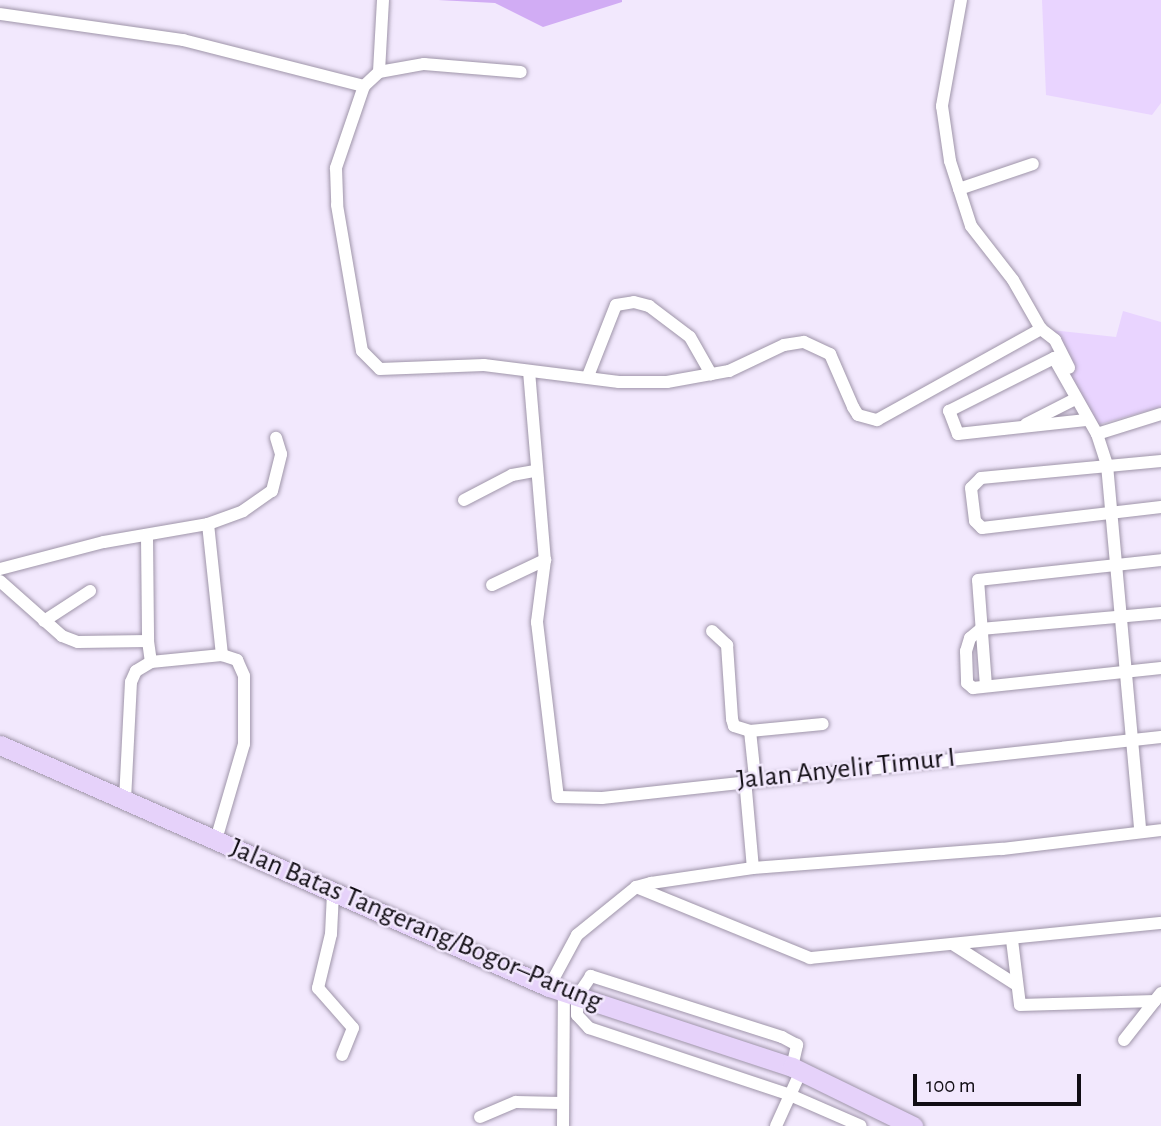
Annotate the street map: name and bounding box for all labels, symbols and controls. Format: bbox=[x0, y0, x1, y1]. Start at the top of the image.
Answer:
street label: Jalan Anyelir Timur I bbox=[735, 741, 957, 797]
street label: Jalan Batas Tangerang/Bogor–Parung bbox=[225, 831, 607, 1019]
scale bar bbox=[916, 1060, 1084, 1104]
text: 100 m bbox=[926, 1075, 976, 1096]

